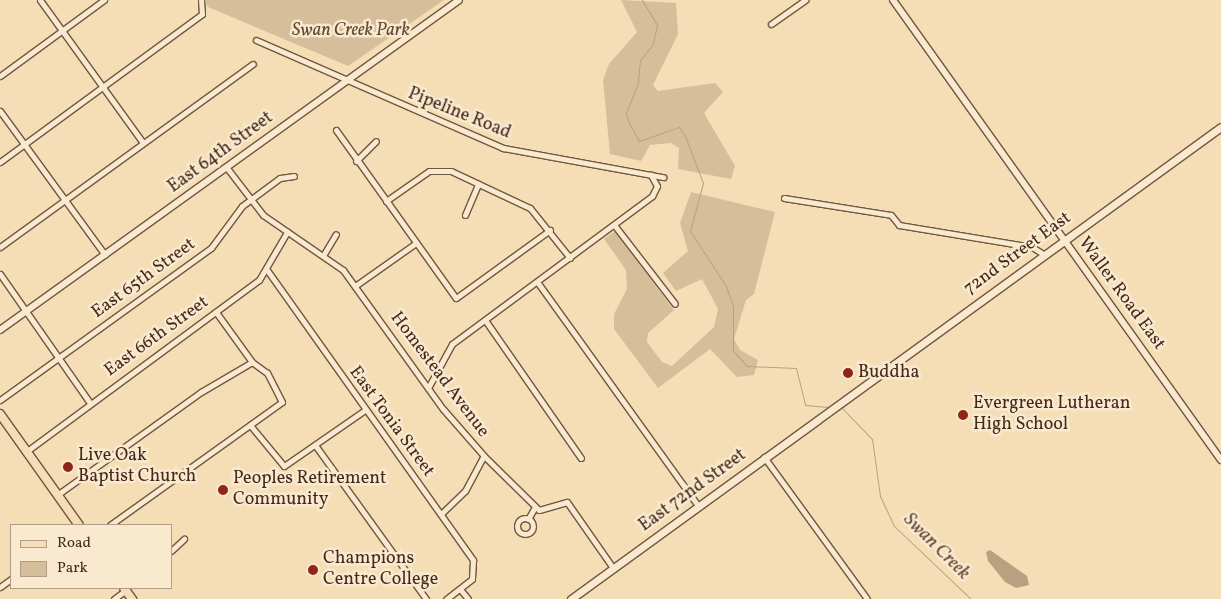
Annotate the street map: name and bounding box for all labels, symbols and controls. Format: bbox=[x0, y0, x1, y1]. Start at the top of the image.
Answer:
park label: Swan Creek Park bbox=[292, 20, 410, 42]
street label: Pipeline Road bbox=[404, 84, 514, 144]
street label: East 64th Street bbox=[164, 108, 278, 198]
street label: 72nd Street East bbox=[960, 208, 1076, 300]
street label: Waller Road East bbox=[1073, 233, 1169, 355]
street label: East 65th Street bbox=[88, 234, 200, 324]
street label: East 66th Street bbox=[101, 292, 213, 382]
street label: Homestead Avenue bbox=[385, 308, 493, 442]
street label: East Tonia Street bbox=[343, 362, 439, 482]
place label: Buddha bbox=[858, 362, 919, 384]
marker: Buddha bbox=[842, 367, 854, 379]
place label: Evergreen Lutheran High School bbox=[973, 394, 1130, 436]
marker: Evergreen Lutheran High School bbox=[957, 409, 969, 421]
street label: East 72nd Street bbox=[635, 445, 751, 537]
place label: Live Oak Baptist Church bbox=[78, 446, 196, 488]
marker: Live Oak Baptist Church bbox=[62, 461, 74, 473]
place label: Peoples Retirement Community bbox=[233, 469, 386, 512]
marker: Peoples Retirement Community bbox=[217, 484, 229, 496]
water label: Swan Creek bbox=[898, 509, 974, 585]
legend bbox=[10, 524, 172, 589]
text: Road bbox=[57, 533, 91, 554]
place label: Champions Centre College bbox=[323, 549, 438, 592]
text: Park bbox=[57, 558, 88, 579]
marker: Champions Centre College bbox=[307, 564, 319, 576]

